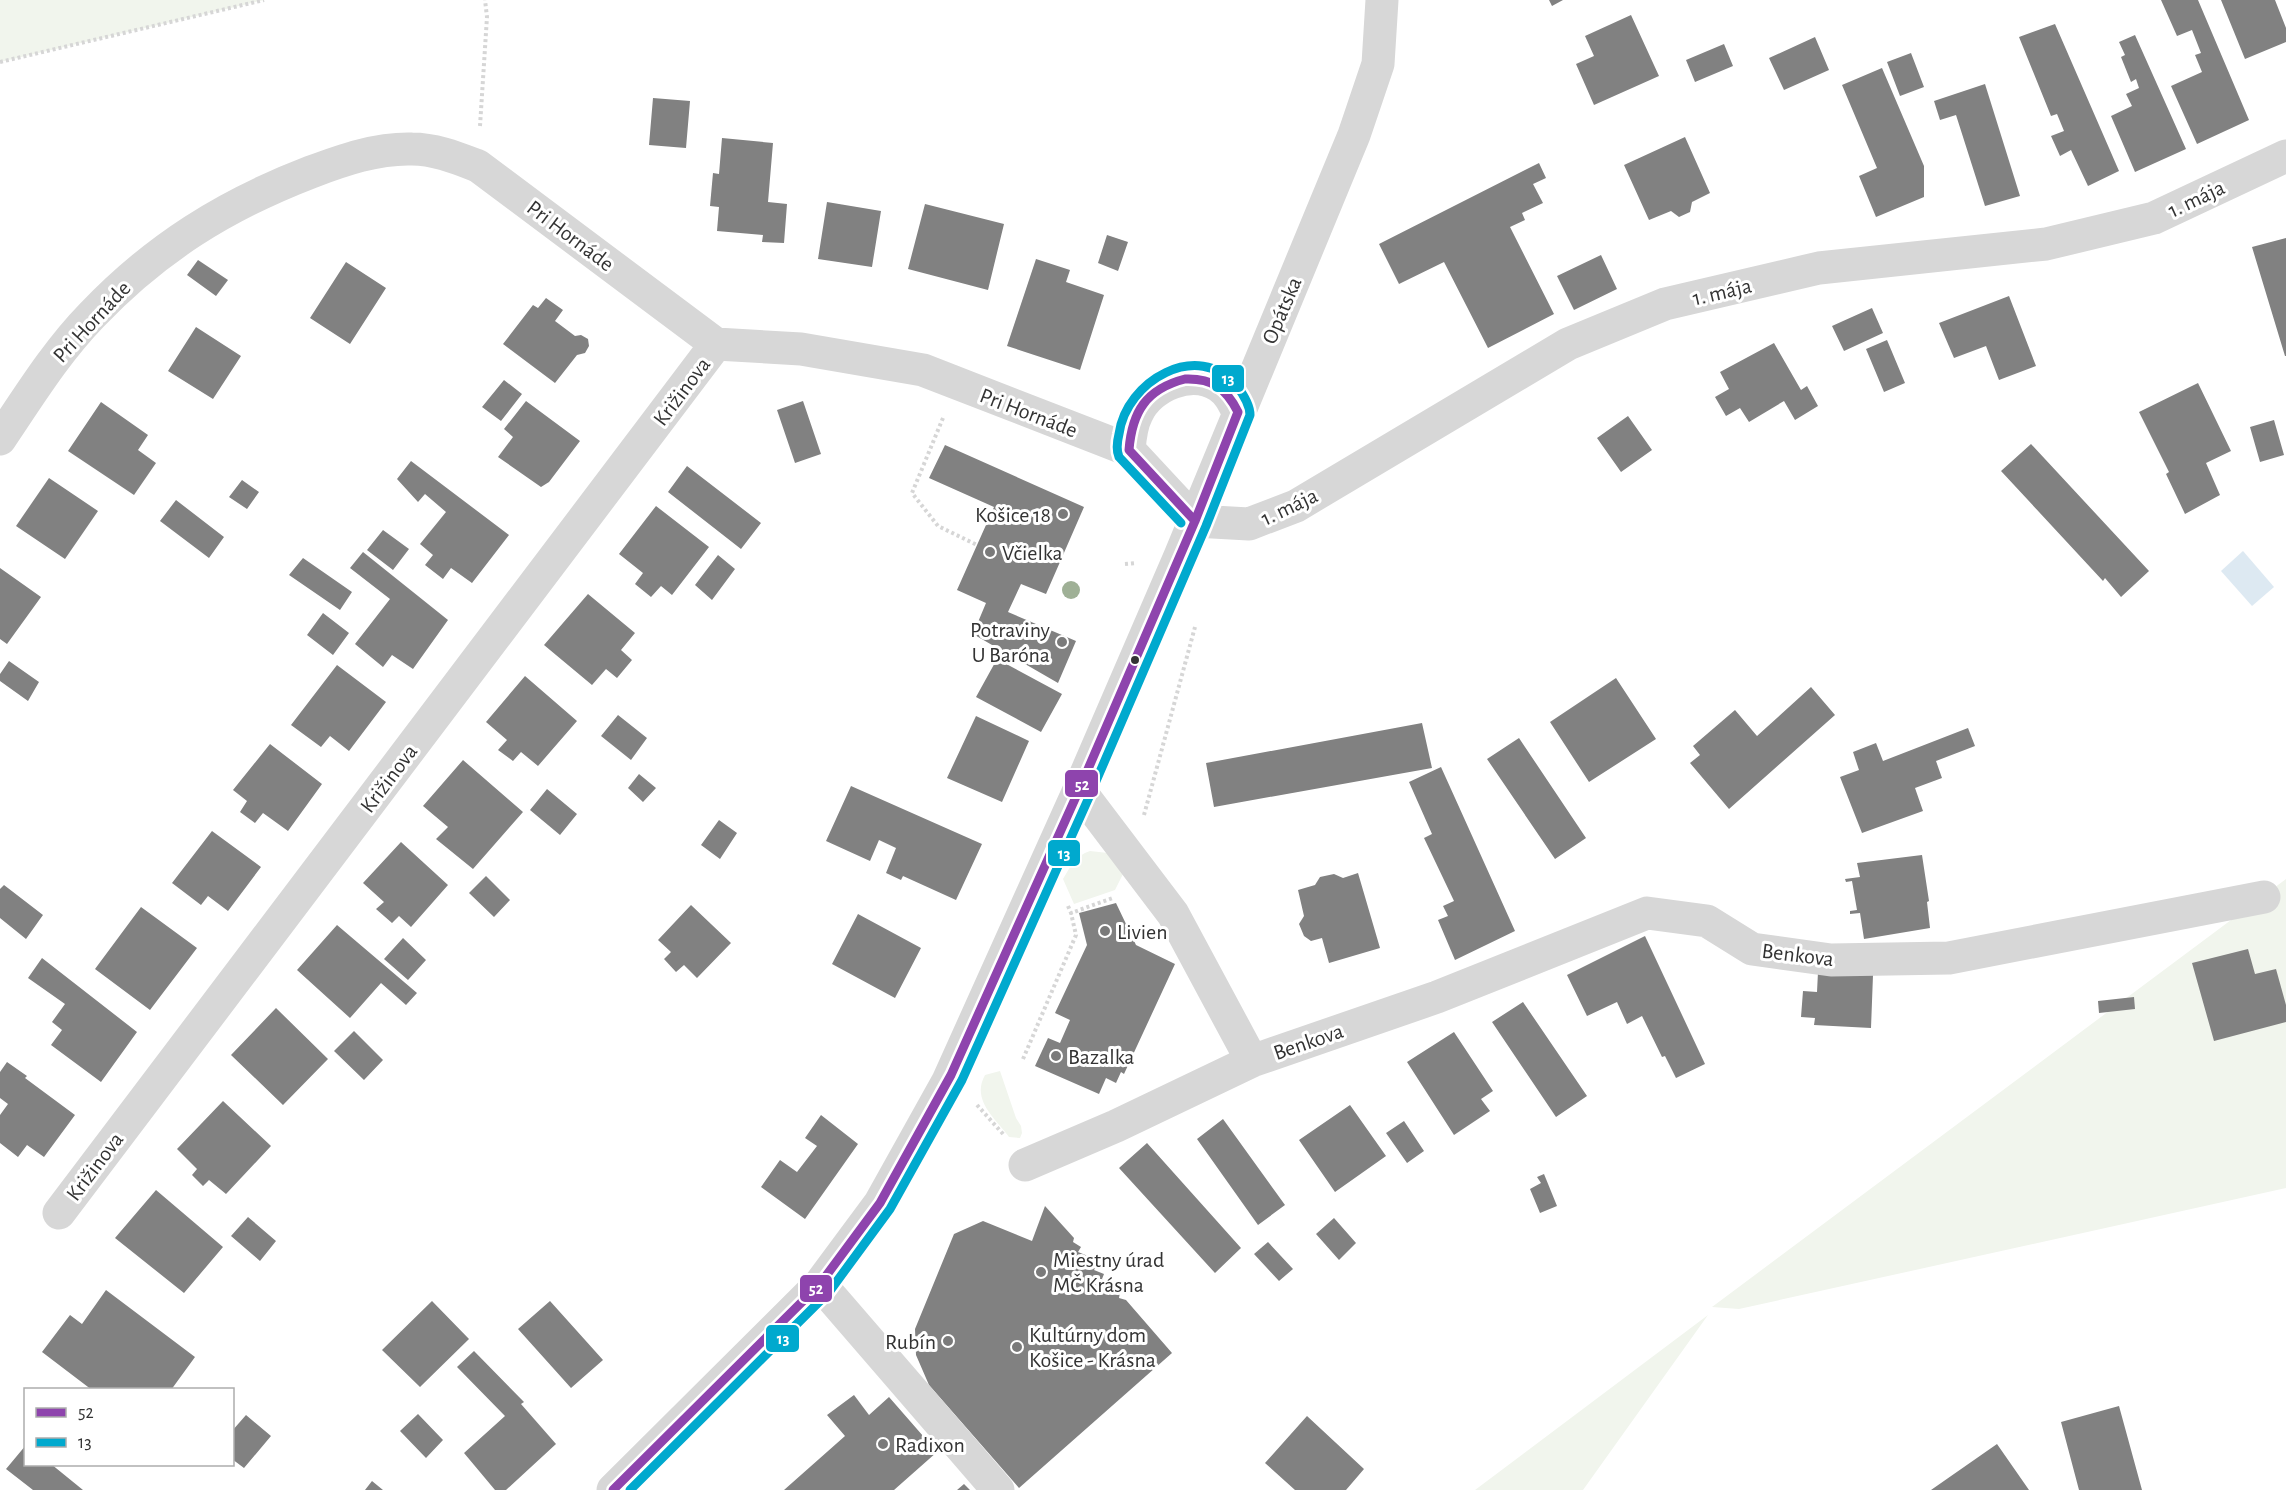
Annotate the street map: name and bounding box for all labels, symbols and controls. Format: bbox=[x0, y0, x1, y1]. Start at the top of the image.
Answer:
street label: 1. mája bbox=[2165, 176, 2228, 222]
street label: Pri Hornáde bbox=[523, 196, 618, 275]
street label: Opátska bbox=[1258, 274, 1306, 347]
street label: 1. mája bbox=[1691, 275, 1754, 309]
street label: Pri Hornáde bbox=[49, 277, 135, 367]
street label: Križinova bbox=[649, 353, 715, 430]
line badge: 13 bbox=[1211, 364, 1245, 393]
text: 13 bbox=[1222, 371, 1234, 387]
street label: Pri Hornáde bbox=[977, 384, 1080, 442]
street label: 1. mája bbox=[1258, 484, 1321, 530]
place label: Košice 18 bbox=[975, 504, 1051, 526]
marker: Košice 18 bbox=[1056, 507, 1070, 521]
place label: Včielka bbox=[1002, 542, 1063, 564]
marker: Včielka bbox=[983, 545, 997, 559]
place label: Potraviny U Baróna bbox=[970, 619, 1051, 666]
marker: Potraviny U Baróna bbox=[1055, 635, 1069, 649]
unlabelled marker bbox=[1129, 654, 1141, 666]
street label: Križinova bbox=[356, 740, 422, 817]
line badge: 52 bbox=[1064, 769, 1099, 798]
text: 52 bbox=[1075, 777, 1090, 793]
line badge: 13 bbox=[1047, 839, 1081, 867]
text: 13 bbox=[1058, 846, 1070, 862]
place label: Livien bbox=[1117, 921, 1168, 943]
marker: Livien bbox=[1098, 924, 1112, 938]
street label: Benkova bbox=[1761, 940, 1835, 970]
street label: Benkova bbox=[1271, 1020, 1346, 1064]
place label: Bazalka bbox=[1068, 1046, 1134, 1068]
marker: Bazalka bbox=[1049, 1049, 1063, 1063]
street label: Križinova bbox=[62, 1128, 128, 1205]
place label: Miestny úrad MČ Krásna bbox=[1053, 1249, 1164, 1296]
marker: Miestny úrad MČ Krásna bbox=[1034, 1265, 1048, 1279]
line badge: 52 bbox=[799, 1274, 833, 1303]
text: 52 bbox=[809, 1281, 824, 1297]
line badge: 13 bbox=[765, 1324, 800, 1353]
place label: Kultúrny dom Košice - Krásna bbox=[1029, 1324, 1156, 1371]
text: 13 bbox=[777, 1331, 789, 1347]
place label: Rubín bbox=[885, 1331, 936, 1353]
marker: Rubín bbox=[941, 1334, 955, 1348]
marker: Kultúrny dom Košice - Krásna bbox=[1010, 1340, 1024, 1354]
legend bbox=[24, 1388, 234, 1466]
text: 52 bbox=[78, 1404, 94, 1422]
text: 13 bbox=[78, 1434, 92, 1452]
place label: Radixon bbox=[895, 1434, 965, 1456]
marker: Radixon bbox=[876, 1437, 890, 1451]

